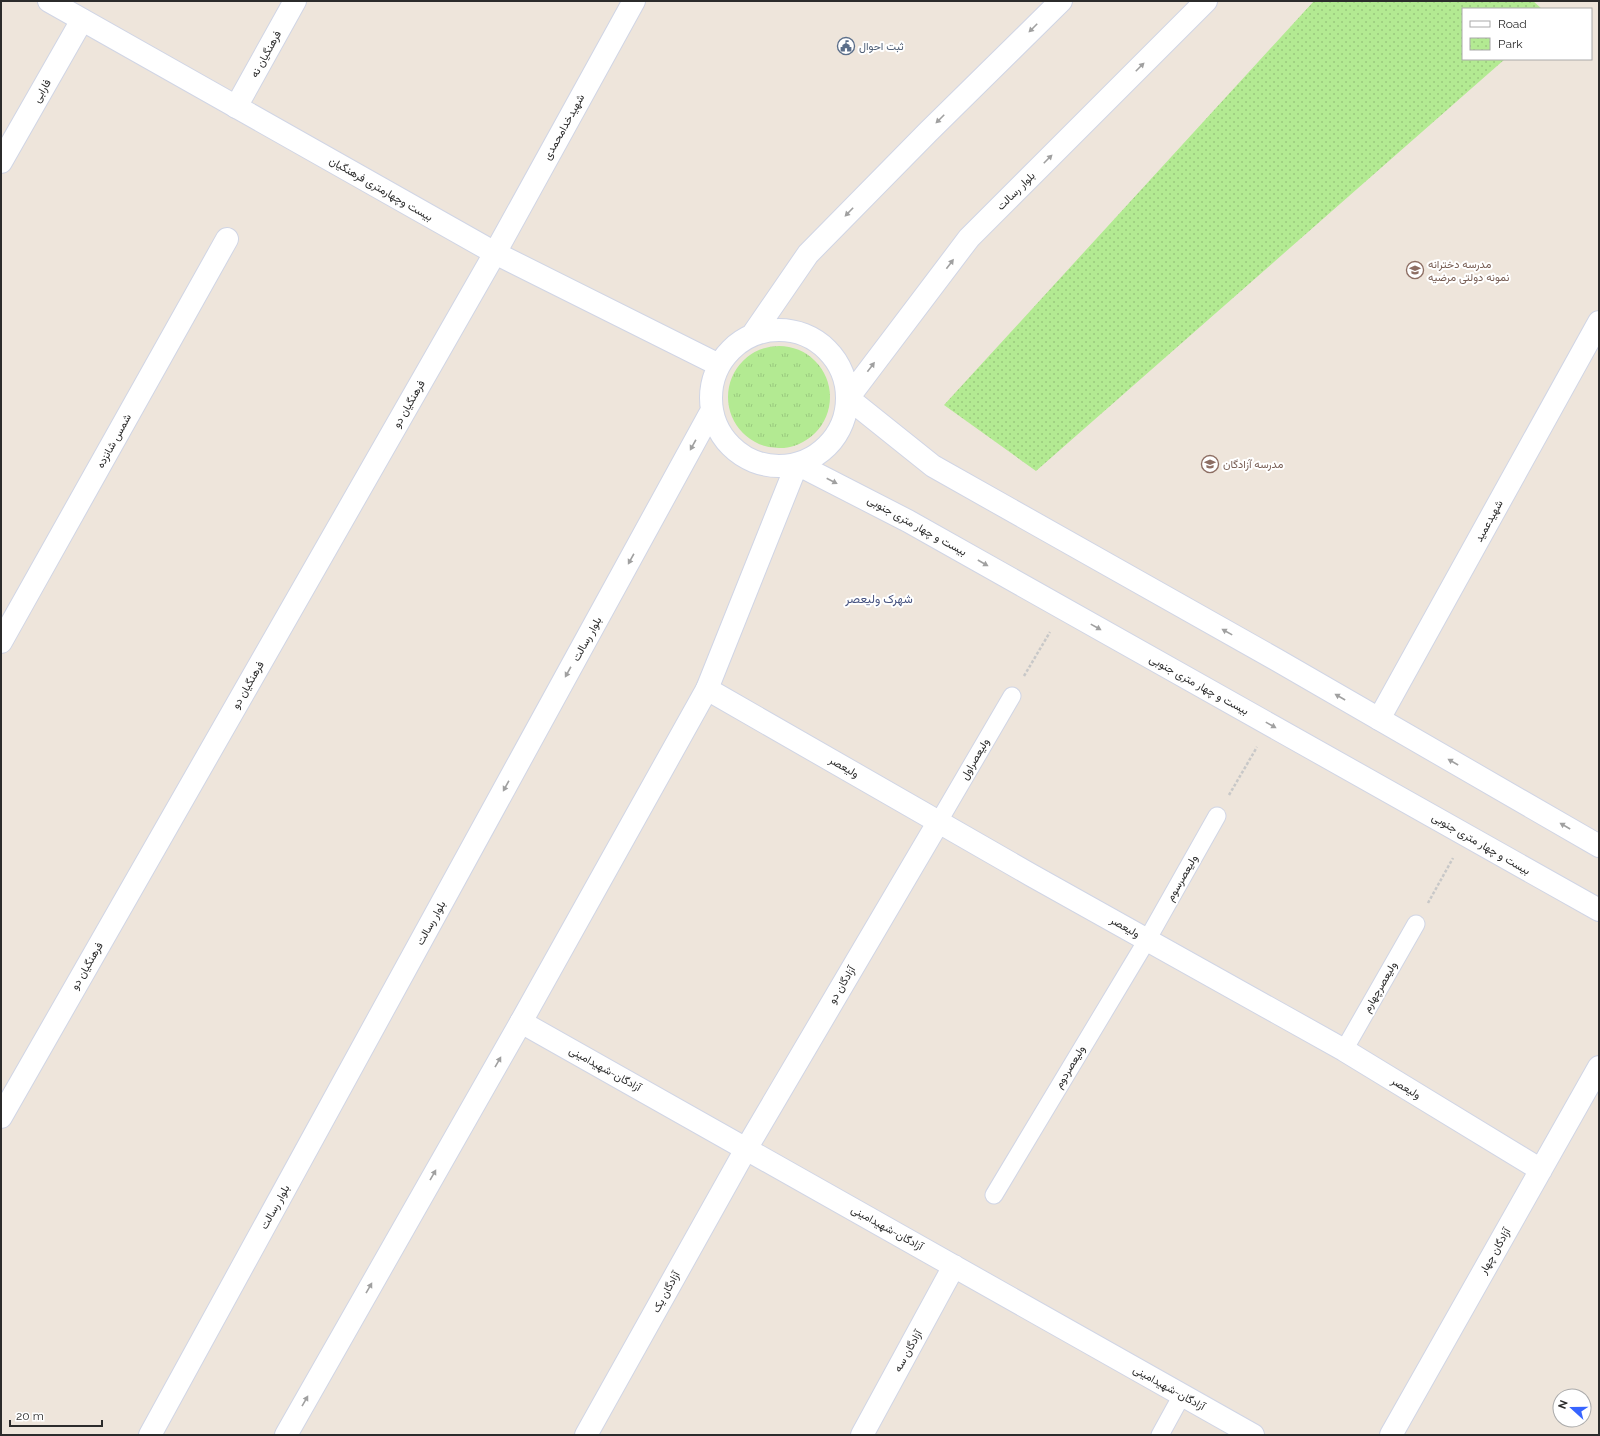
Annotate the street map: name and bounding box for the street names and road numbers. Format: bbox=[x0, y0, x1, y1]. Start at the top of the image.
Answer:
street label: فرهنگیان نه bbox=[248, 28, 284, 80]
street label: فارابی bbox=[30, 77, 54, 105]
street label: شهیدخدامحمدی bbox=[541, 92, 588, 162]
street label: بیست وچهارمتری فرهنگیان bbox=[326, 154, 435, 225]
street label: بلوار رسالت bbox=[994, 169, 1038, 213]
street label: فرهنگیان دو bbox=[390, 378, 428, 430]
street label: شمس شانزده bbox=[94, 411, 134, 470]
street label: بیست و چهار متری جنوبی bbox=[865, 493, 969, 560]
street label: شهیدعمید bbox=[1472, 498, 1506, 544]
street label: بلوار رسالت bbox=[570, 615, 604, 663]
street label: بیست و چهار متری جنوبی bbox=[1147, 652, 1251, 719]
street label: فرهنگیان دو bbox=[229, 659, 267, 711]
street label: ولیعصراول bbox=[958, 736, 992, 782]
street label: ولیعصر bbox=[826, 753, 861, 781]
street label: بیست و چهار متری جنوبی bbox=[1429, 810, 1533, 878]
street label: ولیعصرسوم bbox=[1164, 852, 1201, 904]
street label: بلوار رسالت bbox=[414, 899, 448, 947]
street label: ولیعصر bbox=[1107, 913, 1142, 941]
street label: فرهنگیان دو bbox=[68, 940, 106, 992]
street label: ولیعصرچهارم bbox=[1360, 959, 1401, 1015]
street label: آزادگان دو bbox=[826, 963, 859, 1006]
street label: ولیعصردوم bbox=[1052, 1043, 1089, 1091]
street label: آزادگان-شهیدامینی bbox=[567, 1044, 645, 1095]
street label: ولیعصر bbox=[1388, 1074, 1423, 1102]
street label: بلوار رسالت bbox=[258, 1183, 292, 1231]
street label: آزادگان-شهیدامینی bbox=[849, 1203, 927, 1254]
street label: آزادگان چهار bbox=[1476, 1225, 1515, 1278]
street label: آزادگان یک bbox=[649, 1268, 683, 1315]
street label: آزادگان سه bbox=[891, 1327, 925, 1374]
street label: آزادگان-شهیدامینی bbox=[1131, 1363, 1209, 1414]

